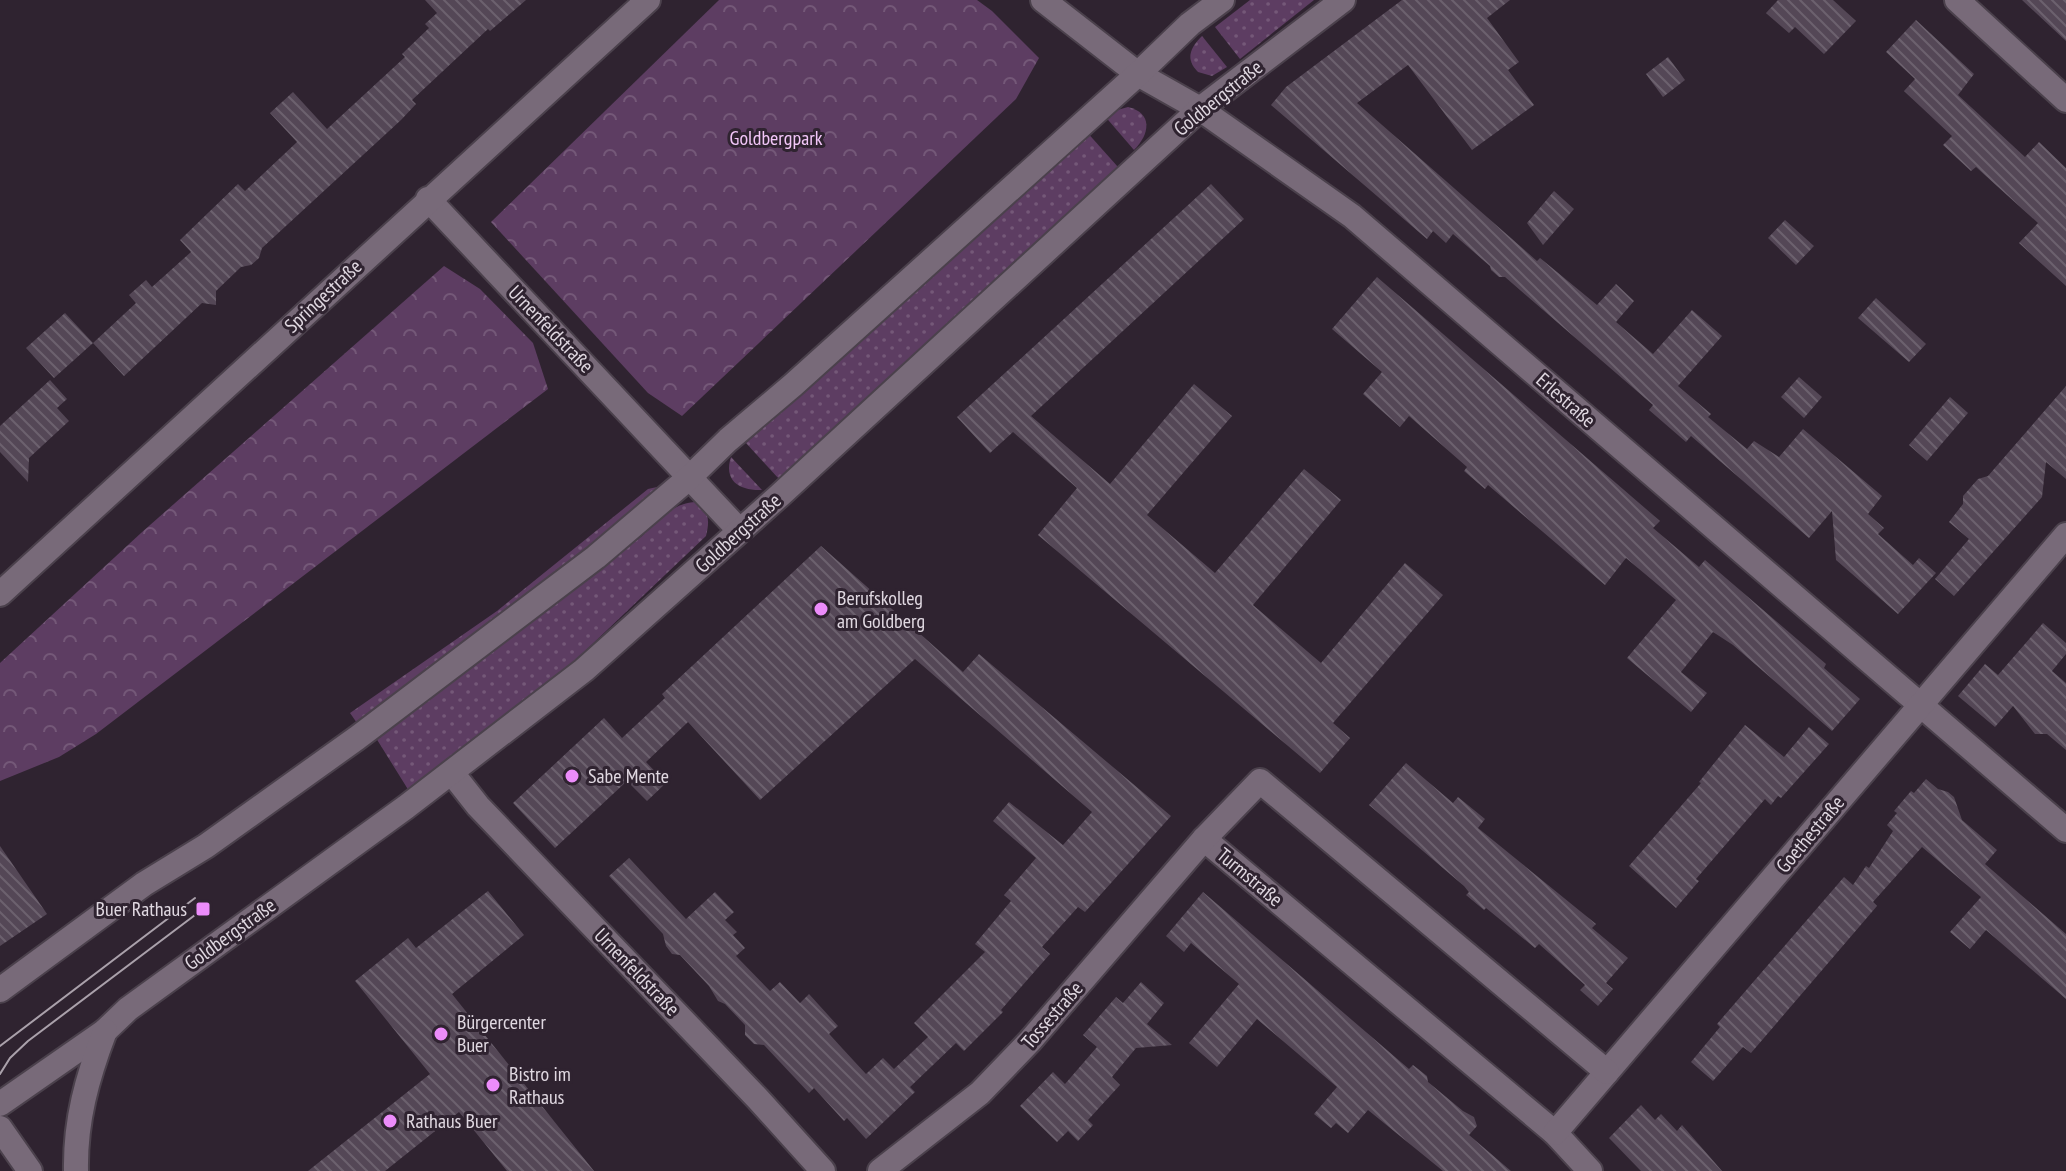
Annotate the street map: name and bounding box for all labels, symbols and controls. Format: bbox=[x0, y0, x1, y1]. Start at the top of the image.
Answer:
street label: Goldbergstraße bbox=[1168, 54, 1268, 142]
park label: Goldbergpark bbox=[730, 125, 823, 151]
street label: Springestraße bbox=[279, 254, 367, 338]
street label: Urnenfeldstraße bbox=[503, 280, 599, 378]
street label: Erlestraße bbox=[1531, 367, 1601, 433]
street label: Goldbergstraße bbox=[690, 488, 786, 578]
place label: Berufskolleg am Goldberg bbox=[837, 585, 925, 634]
marker: Berufskolleg am Goldberg bbox=[812, 600, 830, 618]
place label: Sabe Mente bbox=[588, 763, 669, 789]
marker: Sabe Mente bbox=[563, 767, 581, 785]
street label: Goethestraße bbox=[1770, 790, 1850, 878]
street label: Turmstraße bbox=[1212, 842, 1288, 912]
street label: Goldbergstraße bbox=[179, 892, 281, 976]
place label: Buer Rathaus bbox=[96, 896, 187, 922]
marker: Buer Rathaus bbox=[194, 900, 212, 918]
street label: Urnenfeldstraße bbox=[589, 923, 685, 1021]
street label: Tossestraße bbox=[1016, 976, 1088, 1054]
place label: Bürgercenter Buer bbox=[457, 1009, 546, 1058]
marker: Bürgercenter Buer bbox=[432, 1025, 450, 1043]
place label: Bistro im Rathaus bbox=[509, 1061, 571, 1110]
marker: Bistro im Rathaus bbox=[484, 1076, 502, 1094]
place label: Rathaus Buer bbox=[406, 1108, 498, 1134]
marker: Rathaus Buer bbox=[381, 1112, 399, 1130]

